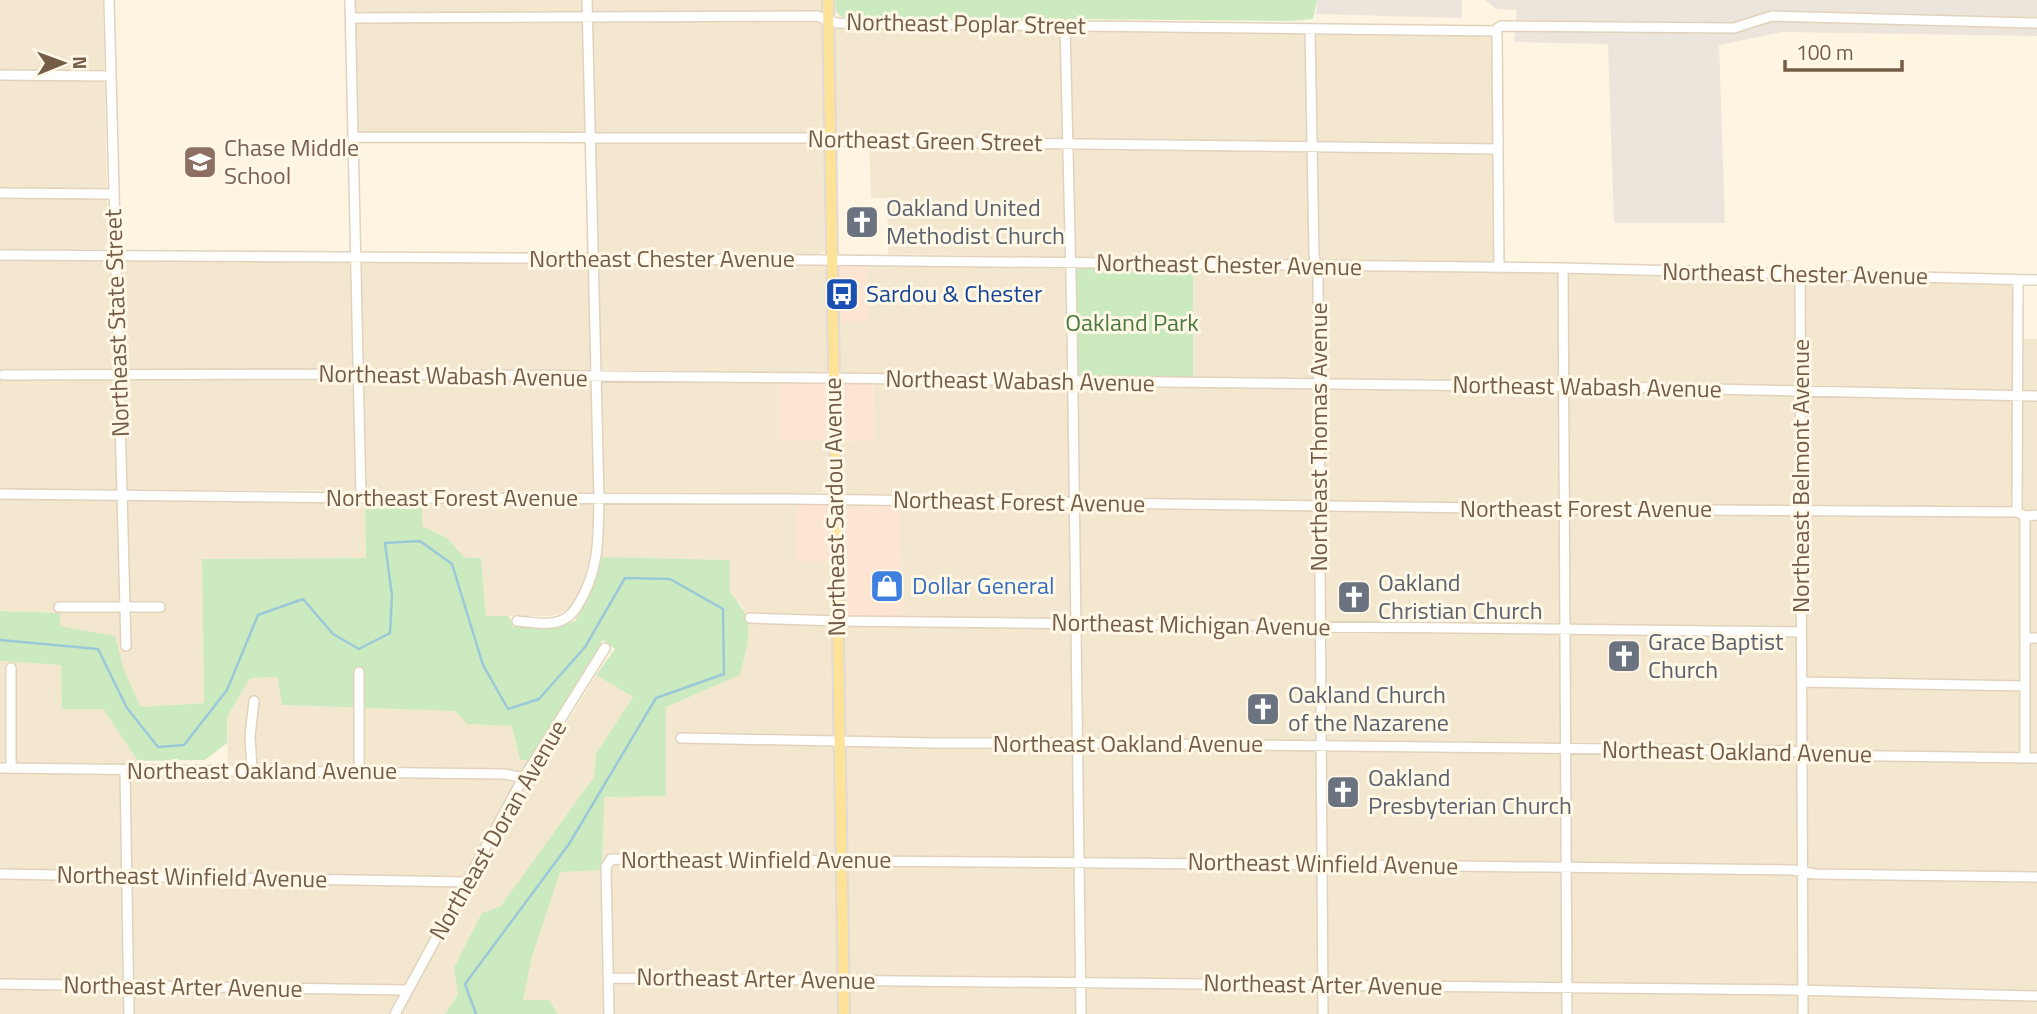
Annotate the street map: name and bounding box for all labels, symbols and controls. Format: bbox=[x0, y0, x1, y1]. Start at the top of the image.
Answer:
street label: Northeast Poplar Street bbox=[846, 3, 1087, 43]
north arrow bbox=[28, 28, 98, 98]
scale bar bbox=[1785, 28, 1902, 72]
text: 100 m bbox=[1796, 36, 1853, 68]
text: N bbox=[66, 56, 95, 70]
street label: Northeast Green Street bbox=[807, 120, 1043, 160]
place label: Chase Middle School bbox=[224, 129, 359, 193]
school or university icon: Chase Middle School bbox=[181, 143, 219, 181]
place label: Oakland United Methodist Church bbox=[886, 189, 1065, 253]
church icon: Oakland United Methodist Church bbox=[843, 203, 881, 241]
street label: Northeast State Street bbox=[94, 208, 138, 438]
street label: Northeast Chester Avenue bbox=[529, 240, 795, 276]
street label: Northeast Chester Avenue bbox=[1096, 244, 1362, 284]
street label: Northeast Chester Avenue bbox=[1662, 253, 1928, 293]
bus stop icon: Sardou & Chester bbox=[823, 275, 861, 313]
place label: Sardou & Chester bbox=[866, 275, 1042, 311]
street label: Northeast Thomas Avenue bbox=[1300, 302, 1336, 572]
park label: Oakland Park bbox=[1065, 304, 1199, 340]
street label: Northeast Belmont Avenue bbox=[1782, 339, 1818, 613]
street label: Northeast Wabash Avenue bbox=[318, 355, 588, 395]
street label: Northeast Wabash Avenue bbox=[885, 360, 1155, 400]
street label: Northeast Wabash Avenue bbox=[1452, 366, 1722, 406]
street label: Northeast Sardou Avenue bbox=[814, 377, 854, 637]
street label: Northeast Forest Avenue bbox=[326, 479, 578, 515]
street label: Northeast Forest Avenue bbox=[893, 481, 1146, 521]
street label: Northeast Forest Avenue bbox=[1460, 490, 1712, 526]
place label: Oakland Christian Church bbox=[1378, 564, 1543, 628]
shop icon: Dollar General bbox=[868, 567, 906, 605]
place label: Dollar General bbox=[912, 567, 1055, 603]
church icon: Oakland Christian Church bbox=[1335, 578, 1373, 616]
street label: Northeast Michigan Avenue bbox=[1051, 604, 1331, 644]
place label: Grace Baptist Church bbox=[1648, 623, 1784, 687]
church icon: Grace Baptist Church bbox=[1605, 637, 1643, 675]
place label: Oakland Church of the Nazarene bbox=[1288, 676, 1449, 740]
church icon: Oakland Church of the Nazarene bbox=[1244, 690, 1282, 728]
street label: Northeast Doran Avenue bbox=[419, 713, 575, 946]
street label: Northeast Oakland Avenue bbox=[993, 725, 1263, 761]
street label: Northeast Oakland Avenue bbox=[1602, 731, 1872, 771]
street label: Northeast Oakland Avenue bbox=[127, 752, 397, 788]
place label: Oakland Presbyterian Church bbox=[1368, 759, 1572, 823]
church icon: Oakland Presbyterian Church bbox=[1324, 773, 1362, 811]
street label: Northeast Winfield Avenue bbox=[621, 841, 891, 877]
street label: Northeast Winfield Avenue bbox=[1187, 843, 1459, 883]
street label: Northeast Winfield Avenue bbox=[56, 856, 328, 896]
street label: Northeast Arter Avenue bbox=[636, 958, 876, 998]
street label: Northeast Arter Avenue bbox=[1203, 964, 1443, 1004]
street label: Northeast Arter Avenue bbox=[63, 966, 303, 1006]

